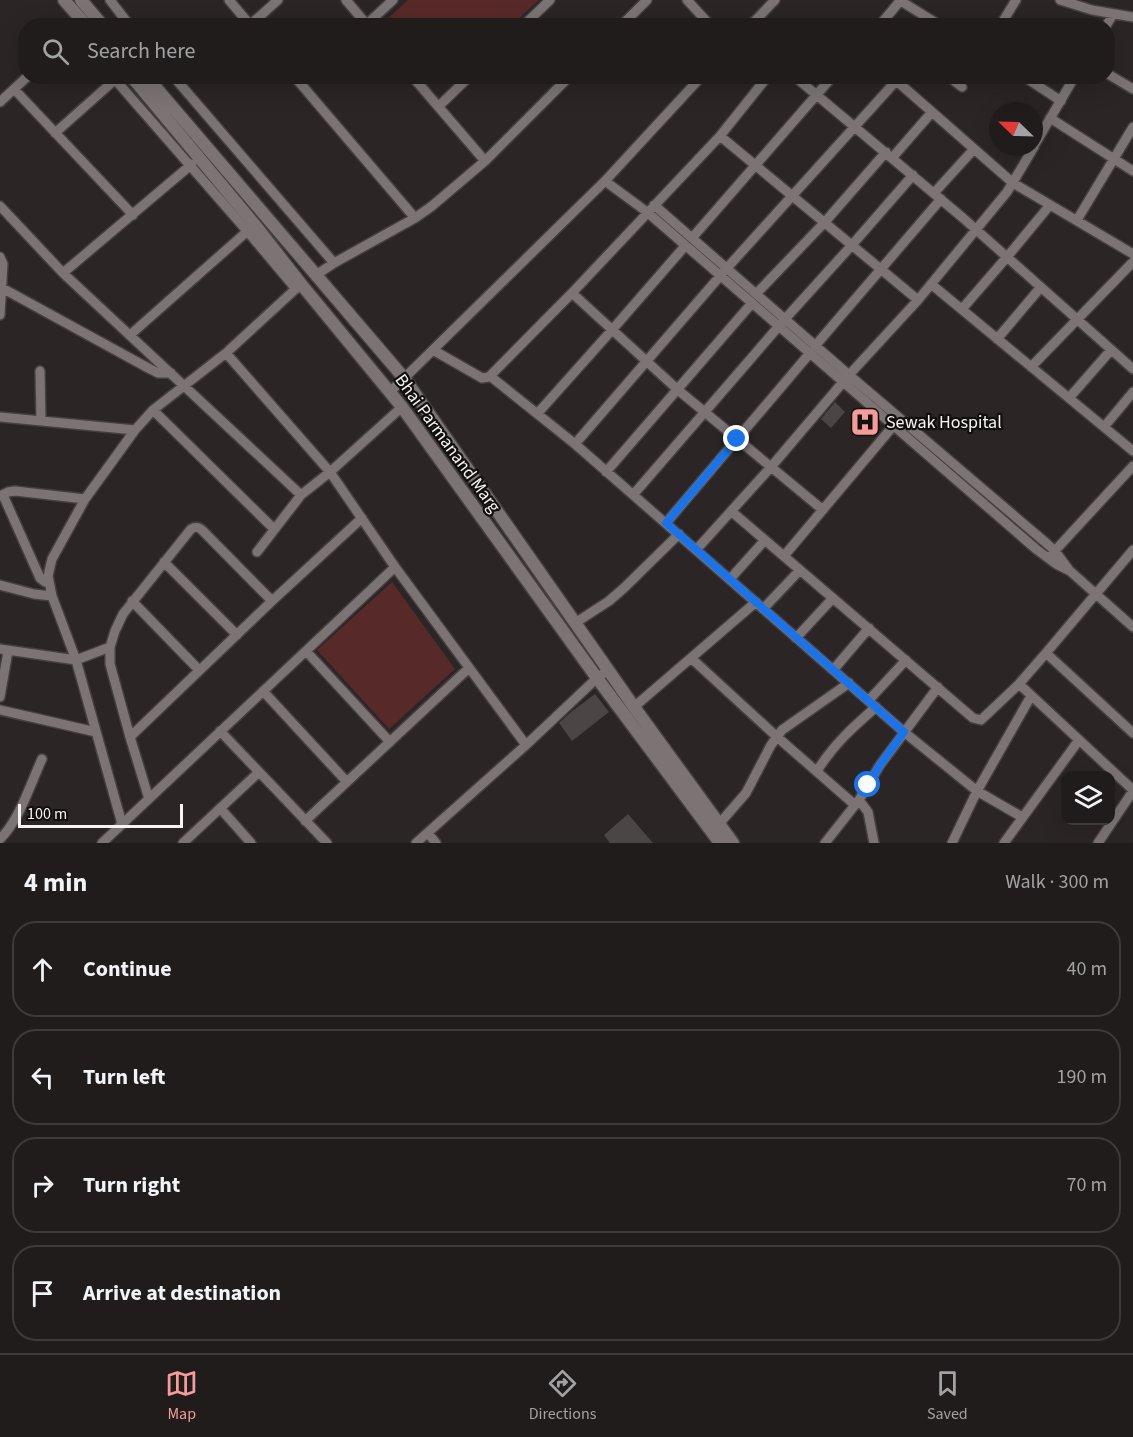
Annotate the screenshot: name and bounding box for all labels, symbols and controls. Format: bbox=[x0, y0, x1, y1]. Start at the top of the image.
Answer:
search box bbox=[18, 18, 1115, 84]
icon: search bbox=[39, 35, 72, 68]
text: Search here bbox=[87, 35, 195, 67]
north arrow bbox=[989, 102, 1043, 156]
street label: Bhai Parmanand Marg bbox=[389, 369, 506, 518]
hospital icon: Sewak Hospital bbox=[849, 406, 881, 438]
place label: Sewak Hospital bbox=[886, 410, 1002, 435]
route end bbox=[723, 425, 749, 451]
route start bbox=[854, 771, 880, 797]
map controls bbox=[1061, 771, 1115, 825]
button: layers bbox=[1061, 771, 1115, 825]
scale bar bbox=[18, 801, 183, 828]
text: 100 m bbox=[27, 803, 67, 825]
text: 4 min bbox=[24, 864, 87, 901]
text: Walk · 300 m bbox=[1005, 868, 1109, 896]
icon: ahead bbox=[26, 953, 59, 986]
text: Continue bbox=[83, 953, 172, 985]
text: 40 m bbox=[1067, 955, 1107, 983]
icon: left bbox=[26, 1061, 59, 1094]
text: Turn left bbox=[83, 1061, 165, 1093]
text: 190 m bbox=[1057, 1063, 1107, 1091]
icon: right bbox=[26, 1169, 59, 1202]
text: Turn right bbox=[83, 1169, 180, 1201]
text: 70 m bbox=[1067, 1171, 1107, 1199]
icon: arrive bbox=[26, 1277, 59, 1310]
text: Arrive at destination bbox=[83, 1277, 281, 1309]
tab: Map bbox=[165, 1367, 198, 1425]
tab: Directions bbox=[529, 1367, 596, 1425]
tab: Saved bbox=[927, 1367, 968, 1425]

